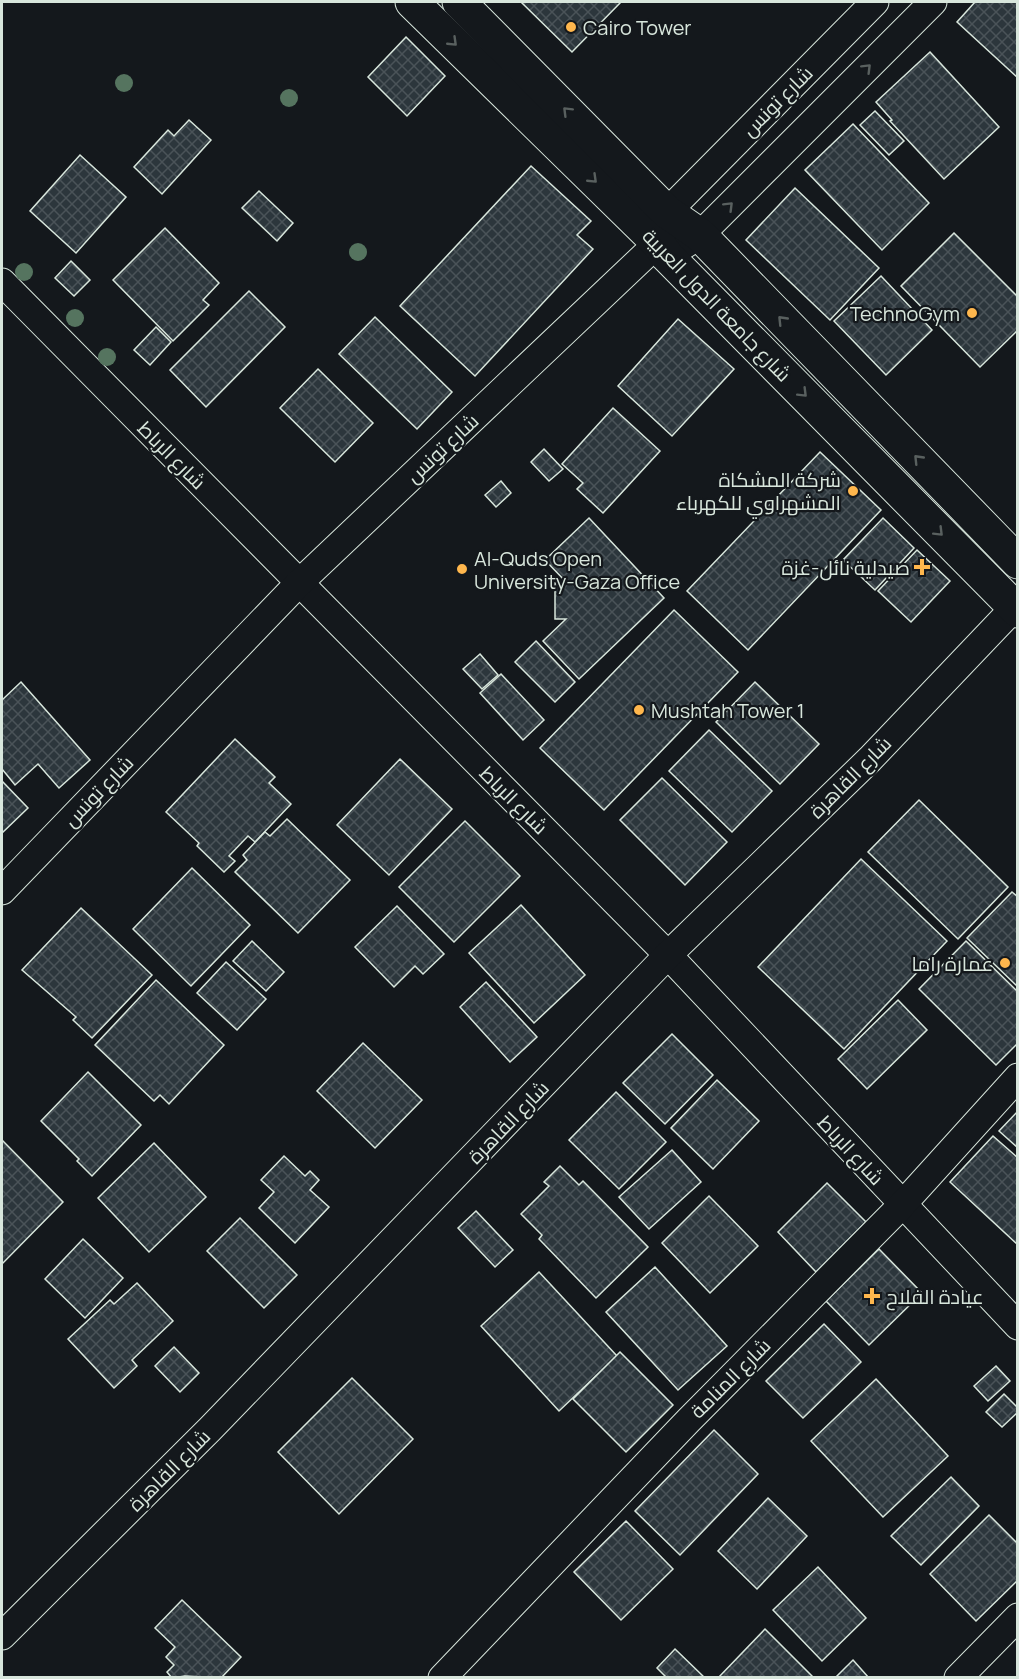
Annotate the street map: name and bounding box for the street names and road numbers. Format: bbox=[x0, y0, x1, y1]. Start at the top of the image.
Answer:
street label: شارع تونس bbox=[736, 60, 819, 143]
street label: شارع جامعة الدول العربية bbox=[636, 223, 797, 388]
street label: شارع تونس bbox=[400, 407, 485, 489]
street label: شارع الرباط bbox=[131, 415, 212, 496]
street label: شارع القاهرة bbox=[803, 730, 898, 825]
street label: شارع تونس bbox=[57, 749, 140, 833]
street label: شارع الرباط bbox=[473, 760, 554, 841]
street label: شارع القاهرة bbox=[462, 1075, 555, 1170]
street label: شارع الرباط bbox=[811, 1109, 890, 1191]
street label: شارع المنامة bbox=[684, 1332, 777, 1425]
street label: شارع القاهرة bbox=[122, 1423, 217, 1518]

